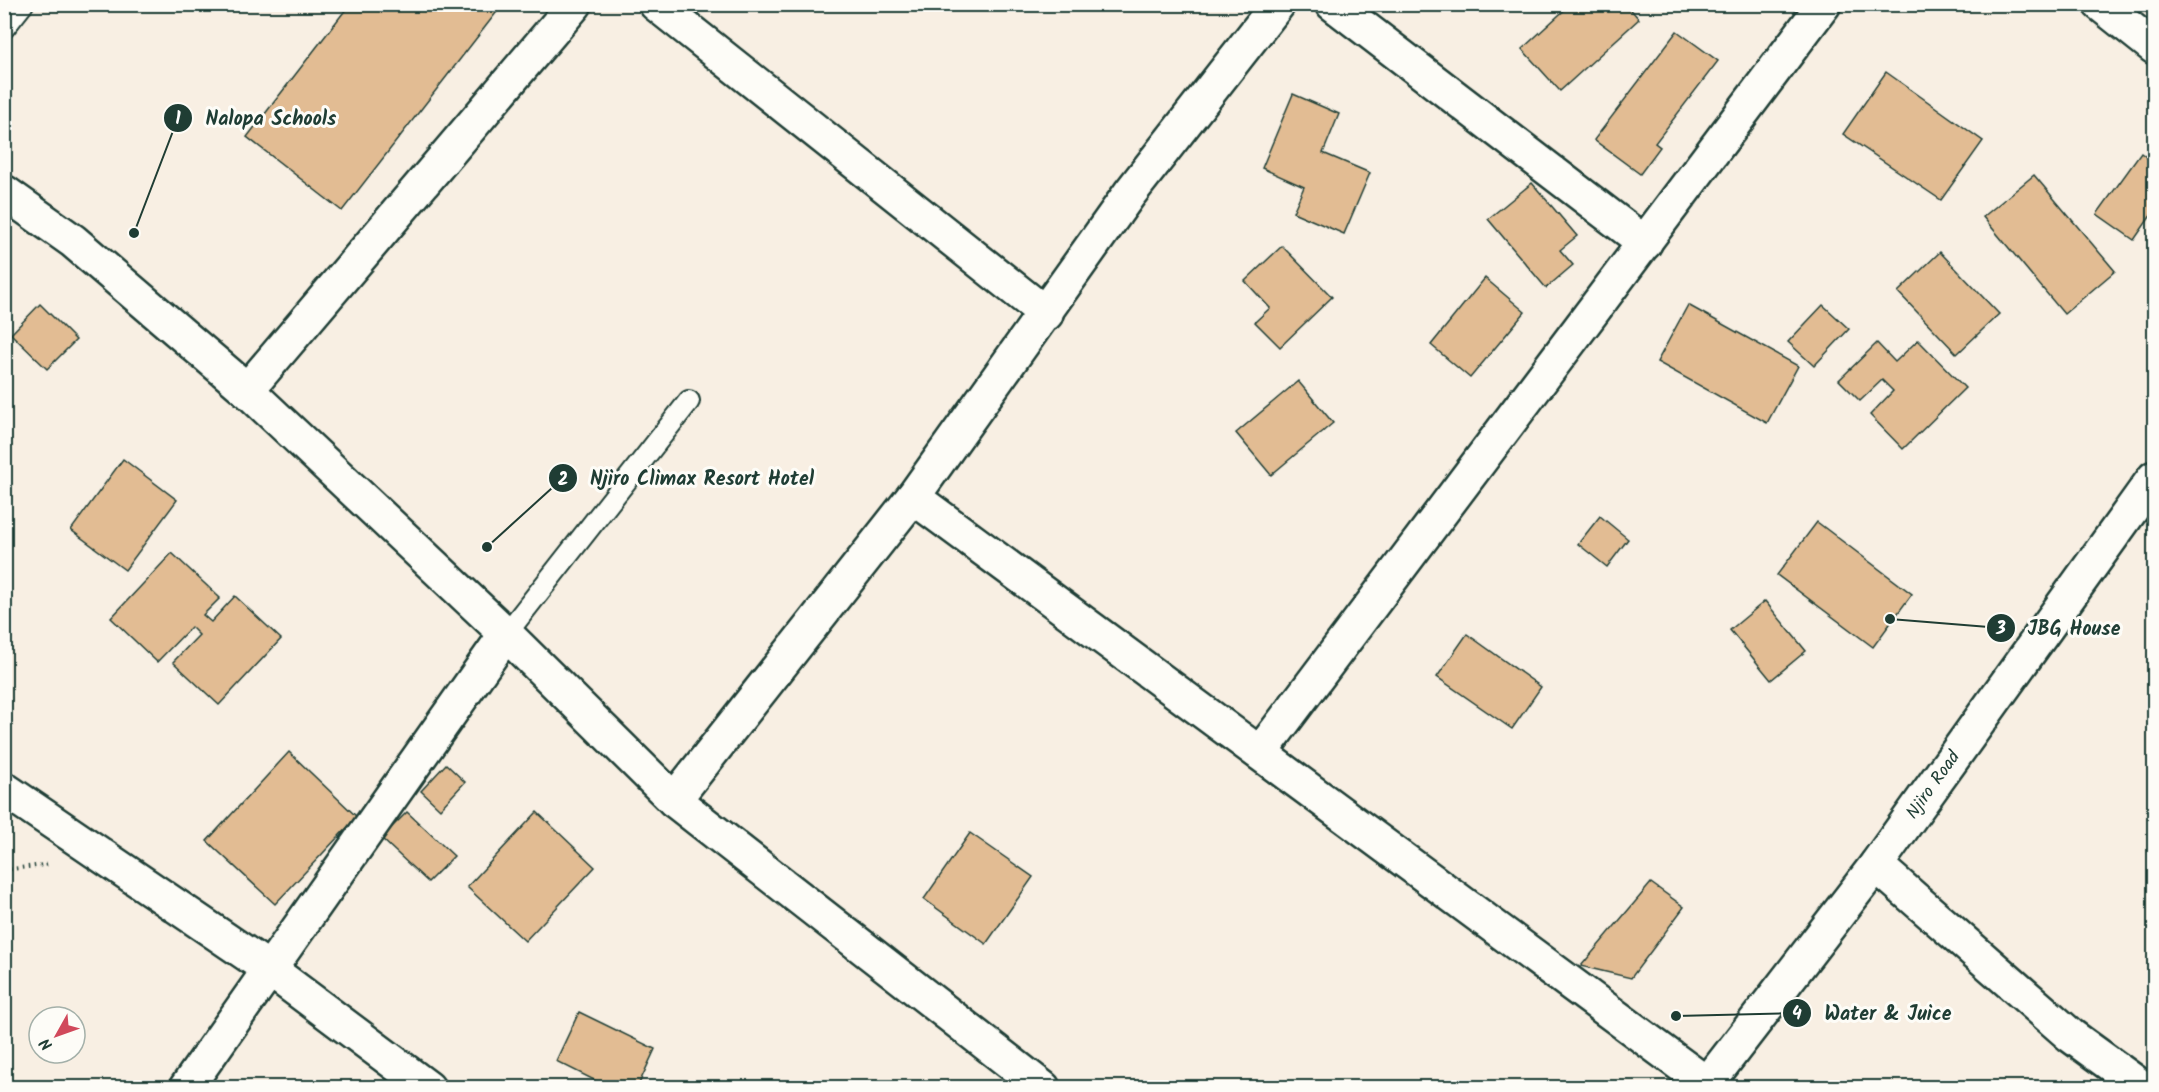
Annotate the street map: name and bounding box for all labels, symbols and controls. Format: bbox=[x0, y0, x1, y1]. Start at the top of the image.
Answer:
callout: Nalopa Schools bbox=[163, 99, 348, 137]
text: Nalopa Schools bbox=[206, 104, 337, 136]
text: 1 bbox=[175, 105, 181, 134]
callout: Njiro Climax Resort Hotel bbox=[548, 459, 826, 497]
text: Njiro Climax Resort Hotel bbox=[590, 464, 815, 496]
text: 2 bbox=[558, 466, 568, 495]
callout: JBG House bbox=[1986, 609, 2133, 647]
text: JBG House bbox=[2028, 614, 2121, 646]
text: 3 bbox=[1995, 615, 2006, 644]
street label: Njiro Road bbox=[1899, 744, 1969, 825]
callout: Water & Juice bbox=[1782, 994, 1963, 1032]
text: Water & Juice bbox=[1824, 999, 1952, 1031]
text: 4 bbox=[1792, 1000, 1802, 1029]
north arrow bbox=[27, 1005, 87, 1065]
text: N bbox=[34, 1032, 59, 1056]

